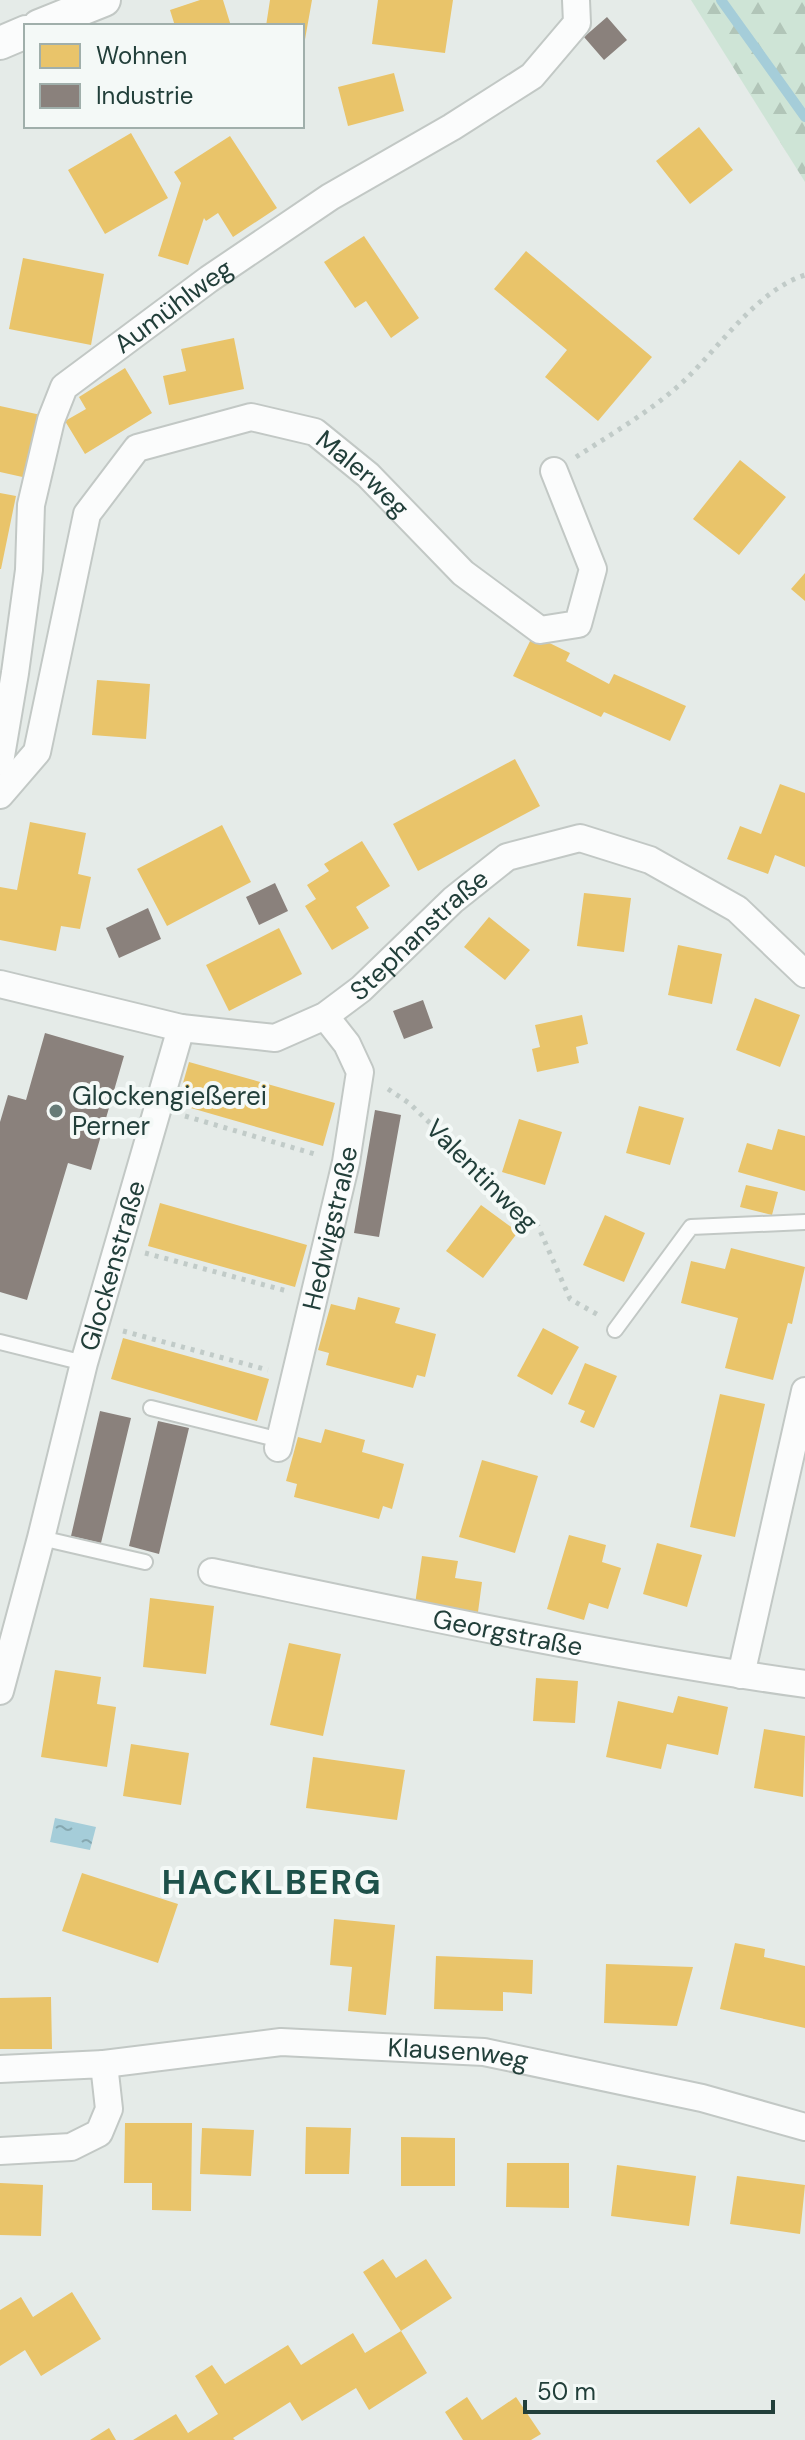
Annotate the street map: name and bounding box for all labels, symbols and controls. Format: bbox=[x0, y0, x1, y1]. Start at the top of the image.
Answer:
legend bbox=[24, 24, 304, 128]
text: Wohnen bbox=[96, 40, 187, 71]
text: Industrie bbox=[96, 80, 193, 111]
street label: Aumühlweg bbox=[107, 251, 239, 361]
street label: Malerweg bbox=[309, 423, 417, 525]
street label: Stephanstraße bbox=[343, 861, 495, 1008]
place label: Glockengießerei Perner bbox=[72, 1079, 267, 1143]
marker: Glockengießerei Perner bbox=[47, 1102, 65, 1120]
street label: Valentinweg bbox=[419, 1112, 545, 1238]
street label: Hedwigstraße bbox=[294, 1144, 365, 1314]
street label: Glockenstraße bbox=[71, 1176, 153, 1355]
street label: Georgstraße bbox=[430, 1601, 585, 1664]
district label: HACKLBERG bbox=[162, 1860, 382, 1905]
street label: Klausenweg bbox=[387, 2030, 532, 2078]
scale bar bbox=[525, 2364, 773, 2414]
text: 50 m bbox=[537, 2376, 596, 2407]

